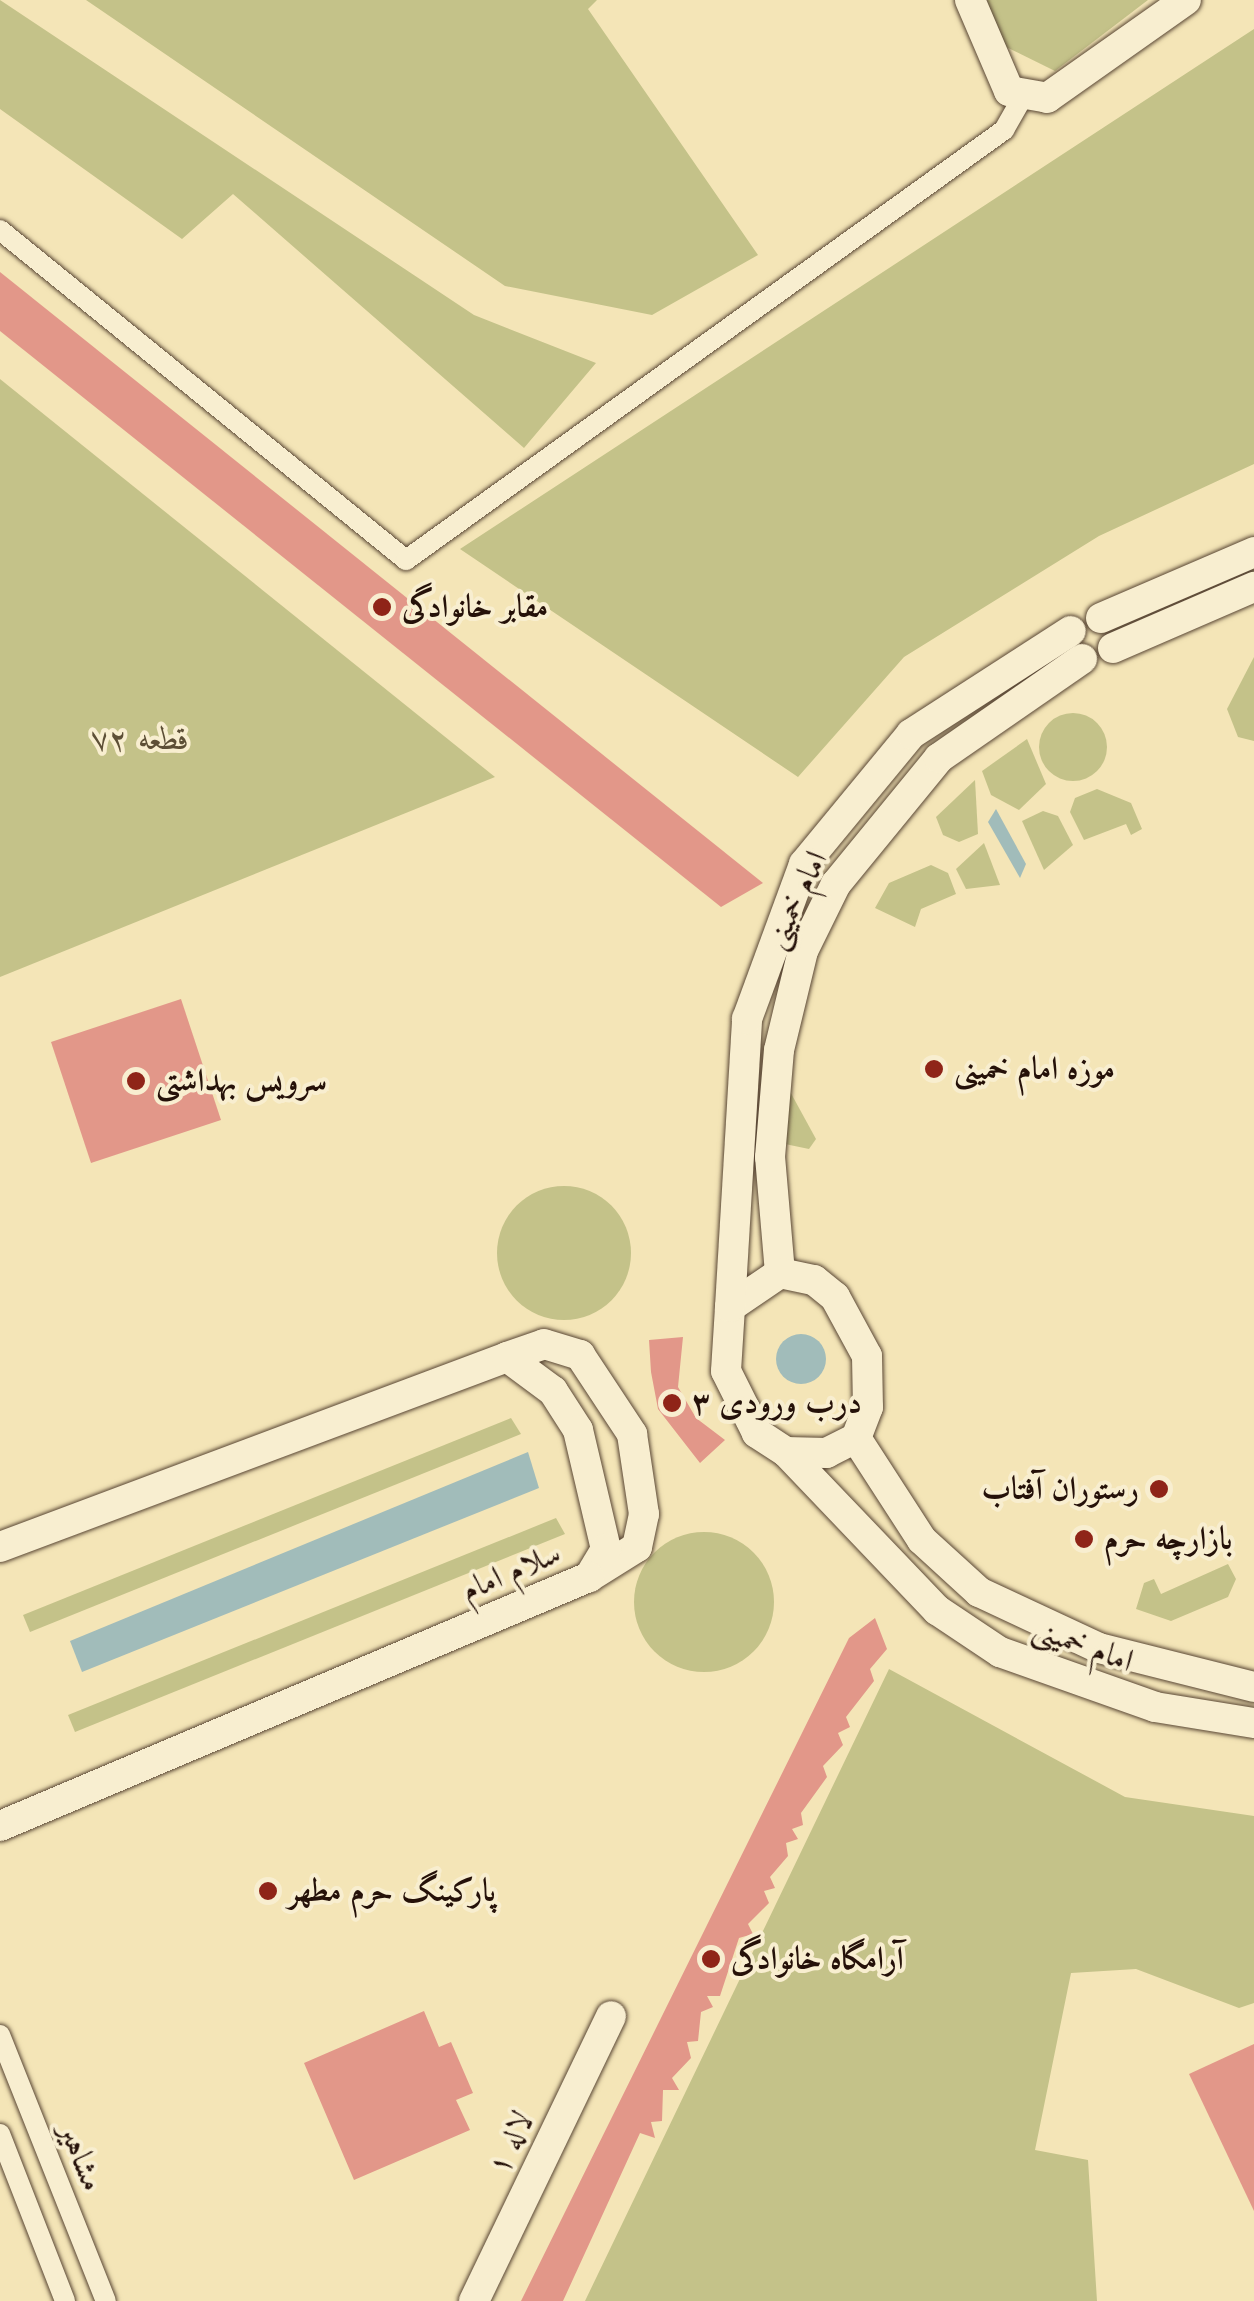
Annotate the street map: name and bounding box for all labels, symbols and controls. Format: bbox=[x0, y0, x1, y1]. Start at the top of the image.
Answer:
place label: مقابر خانوادگی bbox=[402, 588, 548, 626]
marker: مقابر خانوادگی bbox=[371, 596, 393, 618]
park label: قطعه ۷۲ bbox=[92, 720, 190, 758]
street label: امام خمینی bbox=[756, 845, 836, 955]
place label: موزه امام خمینی bbox=[954, 1050, 1115, 1088]
marker: موزه امام خمینی bbox=[923, 1058, 945, 1080]
place label: سرویس بهداشتی bbox=[156, 1062, 327, 1100]
marker: سرویس بهداشتی bbox=[125, 1070, 147, 1092]
place label: درب ورودی ۳ bbox=[692, 1384, 862, 1422]
marker: درب ورودی ۳ bbox=[661, 1392, 683, 1414]
place label: رستوران آفتاب bbox=[981, 1470, 1139, 1508]
marker: رستوران آفتاب bbox=[1148, 1478, 1170, 1500]
place label: بازارچه حرم bbox=[1104, 1520, 1233, 1558]
marker: بازارچه حرم bbox=[1073, 1528, 1095, 1550]
street label: سلام امام bbox=[455, 1534, 567, 1610]
street label: امام خمینی bbox=[1027, 1609, 1139, 1681]
place label: پارکینگ حرم مطهر bbox=[288, 1872, 496, 1910]
marker: پارکینگ حرم مطهر bbox=[257, 1880, 279, 1902]
place label: آرامگاه خانوادگی bbox=[731, 1940, 904, 1978]
marker: آرامگاه خانوادگی bbox=[700, 1948, 722, 1970]
street label: لاله ۱ bbox=[479, 2105, 543, 2181]
street label: مشاهیر bbox=[50, 2117, 112, 2197]

